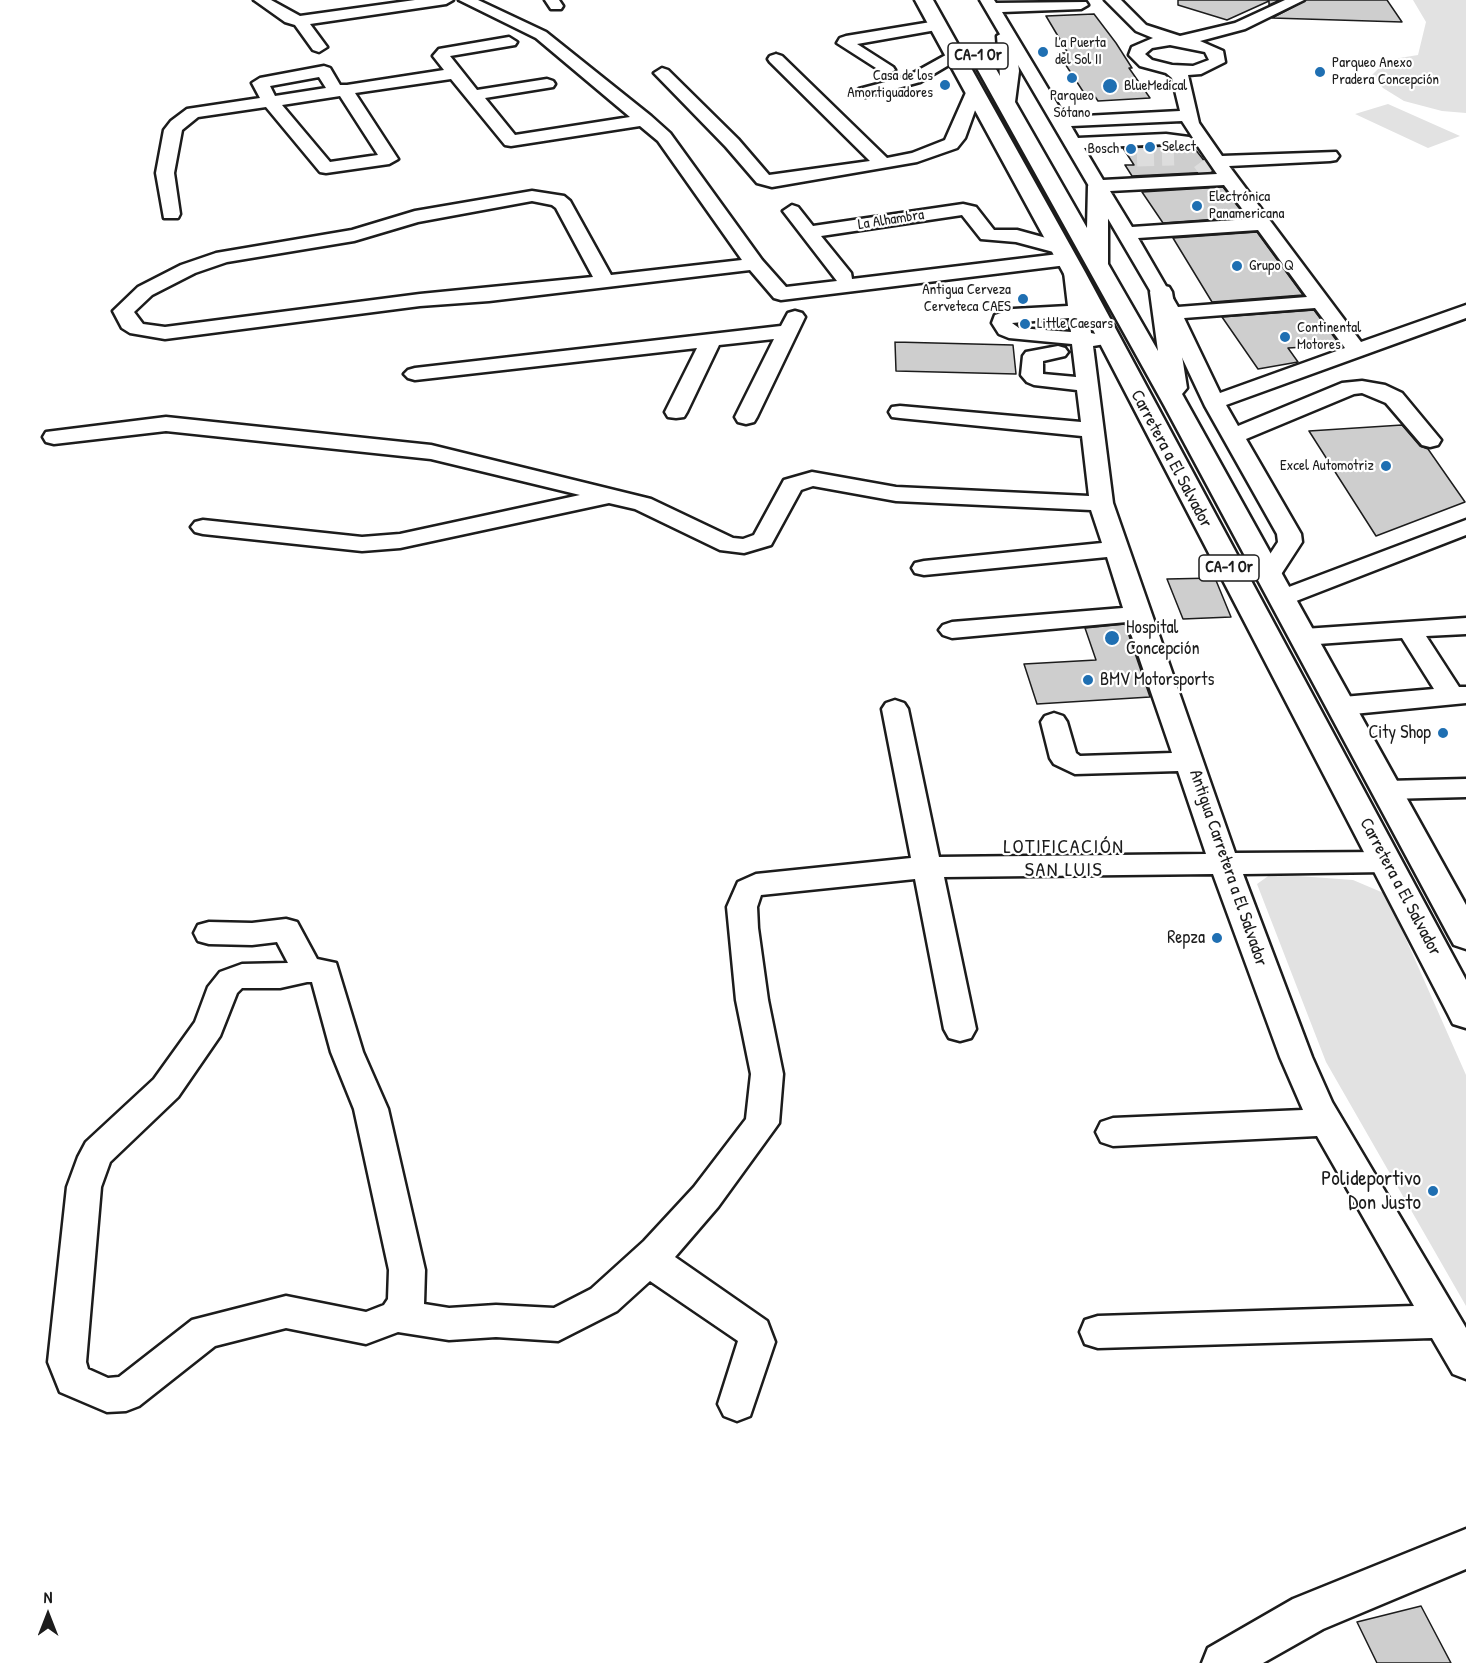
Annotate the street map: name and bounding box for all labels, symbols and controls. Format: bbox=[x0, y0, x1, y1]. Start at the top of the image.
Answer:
place label: La Puerta del Sol II bbox=[1055, 34, 1106, 69]
road number: CA-1 Or bbox=[948, 43, 1008, 69]
marker: La Puerta del Sol II bbox=[1036, 45, 1050, 59]
place label: Parqueo Anexo Pradera Concepción bbox=[1332, 54, 1439, 89]
marker: Parqueo Anexo Pradera Concepción bbox=[1313, 65, 1327, 79]
place label: Casa de los Amortiguadores bbox=[847, 67, 933, 102]
marker: Parqueo Sótano bbox=[1065, 71, 1079, 85]
marker: BlueMedical bbox=[1101, 77, 1119, 95]
place label: BlueMedical bbox=[1124, 77, 1187, 95]
marker: Casa de los Amortiguadores bbox=[938, 78, 952, 92]
place label: Parqueo Sótano bbox=[1050, 87, 1094, 122]
place label: Select bbox=[1162, 138, 1196, 156]
place label: Bosch bbox=[1087, 140, 1119, 158]
marker: Select bbox=[1143, 140, 1157, 154]
marker: Bosch bbox=[1124, 142, 1138, 156]
place label: Electrónica Panamericana bbox=[1209, 188, 1284, 223]
marker: Electrónica Panamericana bbox=[1190, 199, 1204, 213]
street label: La Alhambra bbox=[857, 206, 925, 234]
place label: Grupo Q bbox=[1249, 257, 1294, 275]
marker: Grupo Q bbox=[1230, 259, 1244, 273]
place label: Antigua Cerveza Cerveteca CAES bbox=[922, 281, 1011, 316]
marker: Antigua Cerveza Cerveteca CAES bbox=[1016, 292, 1030, 306]
place label: Little Caesars bbox=[1037, 315, 1113, 333]
marker: Little Caesars bbox=[1018, 317, 1032, 331]
place label: Continental Motores bbox=[1297, 319, 1361, 354]
marker: Continental Motores bbox=[1278, 330, 1292, 344]
street label: Carretera a El Salvador bbox=[1126, 386, 1216, 532]
place label: Excel Automotriz bbox=[1280, 457, 1374, 475]
marker: Excel Automotriz bbox=[1379, 459, 1393, 473]
road number: CA-1 Or bbox=[1199, 555, 1259, 581]
place label: Hospital Concepción bbox=[1126, 617, 1200, 660]
marker: Hospital Concepción bbox=[1103, 629, 1121, 647]
place label: BMV Motorsports bbox=[1100, 669, 1214, 691]
marker: BMV Motorsports bbox=[1081, 673, 1095, 687]
place label: City Shop bbox=[1368, 722, 1431, 744]
marker: City Shop bbox=[1436, 726, 1450, 740]
street label: Antigua Carretera a El Salvador bbox=[1184, 767, 1272, 969]
street label: Carretera a El Salvador bbox=[1355, 814, 1445, 960]
district label: LOTIFICACIÓN SAN LUIS bbox=[1004, 836, 1124, 883]
place label: Repza bbox=[1167, 927, 1205, 949]
marker: Repza bbox=[1210, 931, 1224, 945]
place label: Polideportivo Don Justo bbox=[1321, 1166, 1421, 1216]
marker: Polideportivo Don Justo bbox=[1426, 1184, 1440, 1198]
north arrow bbox=[18, 1585, 78, 1645]
text: N bbox=[44, 1586, 52, 1608]

